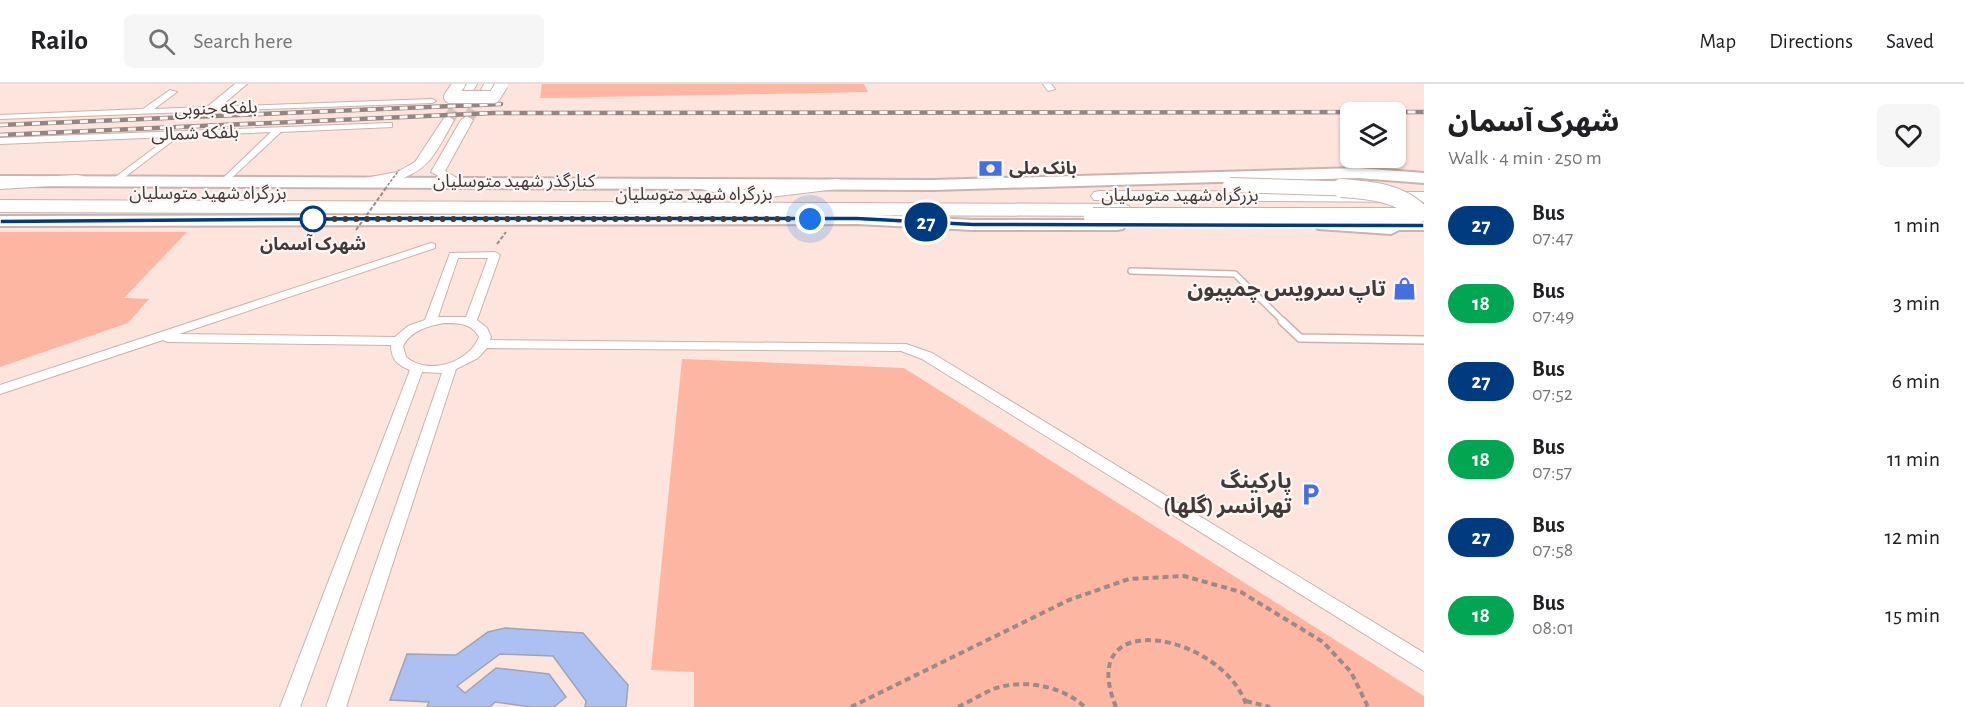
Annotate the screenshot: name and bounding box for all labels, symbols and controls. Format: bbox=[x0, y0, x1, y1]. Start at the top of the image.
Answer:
search box bbox=[124, 14, 544, 68]
icon: search bbox=[145, 25, 178, 58]
text: Railo bbox=[30, 27, 88, 55]
text: Search here bbox=[193, 30, 293, 52]
text: Map bbox=[1700, 31, 1736, 52]
text: Directions bbox=[1769, 31, 1853, 52]
text: Saved bbox=[1886, 31, 1934, 52]
street label: بلفکه جنوبی bbox=[174, 99, 258, 120]
map controls bbox=[1340, 102, 1406, 168]
button: layers bbox=[1340, 102, 1406, 168]
button: heart bbox=[1877, 104, 1940, 167]
text: شهرک آسمان bbox=[1448, 109, 1619, 137]
street label: بلفکه شمالی bbox=[151, 123, 239, 146]
text: Walk · 4 min · 250 m bbox=[1448, 148, 1602, 168]
bank icon: بانک ملی bbox=[978, 156, 1004, 182]
place label: بانک ملی bbox=[1009, 160, 1077, 178]
street label: کنارگذر شهید متوسلیان bbox=[433, 172, 596, 192]
street label: بزرگراه شهید متوسلیان bbox=[129, 184, 287, 204]
street label: بزرگراه شهید متوسلیان bbox=[615, 185, 773, 205]
street label: بزرگراه شهید متوسلیان bbox=[1101, 186, 1259, 206]
line badge: 27 bbox=[899, 202, 953, 242]
text: Bus bbox=[1532, 202, 1565, 224]
your location bbox=[795, 204, 825, 234]
marker: شهرک آسمان bbox=[300, 206, 326, 232]
text: 27 bbox=[917, 212, 935, 233]
text: 1 min bbox=[1895, 214, 1940, 236]
text: 27 bbox=[1472, 215, 1490, 236]
text: 07:47 bbox=[1532, 228, 1573, 248]
place label: شهرک آسمان bbox=[260, 233, 366, 255]
shop icon: تاپ سرویس چمپیون bbox=[1391, 276, 1417, 302]
place label: تاپ سرویس چمپیون bbox=[1187, 278, 1386, 303]
text: Bus bbox=[1532, 280, 1565, 302]
text: 3 min bbox=[1893, 292, 1940, 314]
text: 18 bbox=[1472, 293, 1490, 314]
text: 07:49 bbox=[1532, 306, 1575, 326]
text: Bus bbox=[1532, 358, 1565, 380]
text: 6 min bbox=[1892, 370, 1940, 392]
text: 27 bbox=[1472, 371, 1490, 392]
text: 07:52 bbox=[1532, 384, 1573, 404]
text: Bus bbox=[1532, 436, 1565, 458]
text: 11 min bbox=[1887, 448, 1940, 470]
text: 18 bbox=[1472, 449, 1490, 470]
text: 07:57 bbox=[1532, 462, 1572, 482]
place label: پارکینگ تهرانسر (گلها) bbox=[1163, 468, 1292, 518]
parking icon: پارکینگ تهرانسر (گلها) bbox=[1297, 481, 1323, 507]
text: Bus bbox=[1532, 514, 1565, 536]
text: 12 min bbox=[1885, 526, 1940, 548]
text: 27 bbox=[1472, 527, 1490, 548]
text: 07:58 bbox=[1532, 540, 1573, 560]
text: Bus bbox=[1532, 592, 1565, 614]
text: 15 min bbox=[1885, 604, 1940, 626]
text: 18 bbox=[1472, 605, 1490, 626]
text: 08:01 bbox=[1532, 618, 1574, 638]

